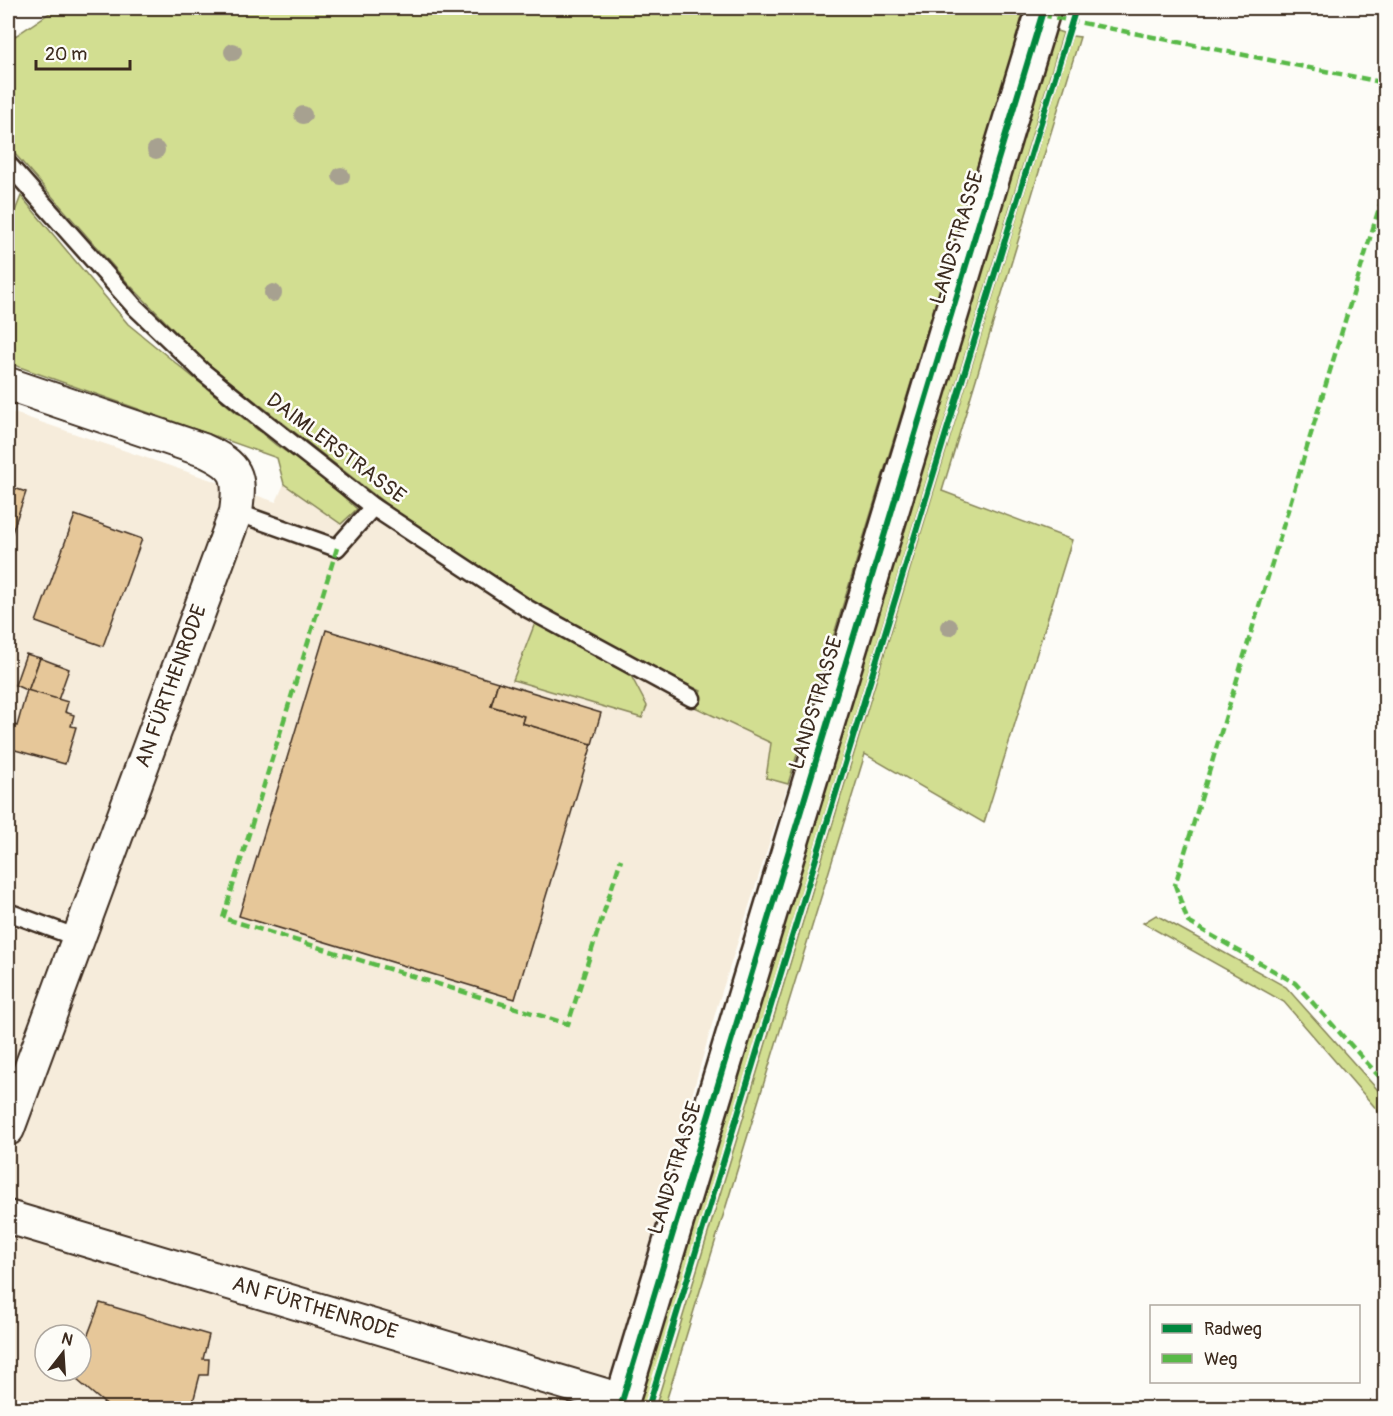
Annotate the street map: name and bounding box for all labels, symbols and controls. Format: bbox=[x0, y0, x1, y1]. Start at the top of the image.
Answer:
scale bar bbox=[36, 33, 130, 71]
text: 20 m bbox=[45, 43, 87, 66]
street label: LANDSTRASSE bbox=[924, 168, 990, 308]
street label: DAIMLERSTRASSE bbox=[261, 387, 411, 509]
street label: AN FÜRTHENRODE bbox=[129, 601, 213, 771]
street label: LANDSTRASSE bbox=[783, 633, 849, 773]
street label: LANDSTRASSE bbox=[642, 1098, 708, 1238]
street label: AN FÜRTHENRODE bbox=[229, 1270, 401, 1346]
legend bbox=[1150, 1305, 1360, 1383]
text: Radweg bbox=[1204, 1318, 1262, 1341]
north arrow bbox=[33, 1323, 93, 1383]
text: N bbox=[59, 1328, 75, 1351]
text: Weg bbox=[1204, 1348, 1237, 1371]

